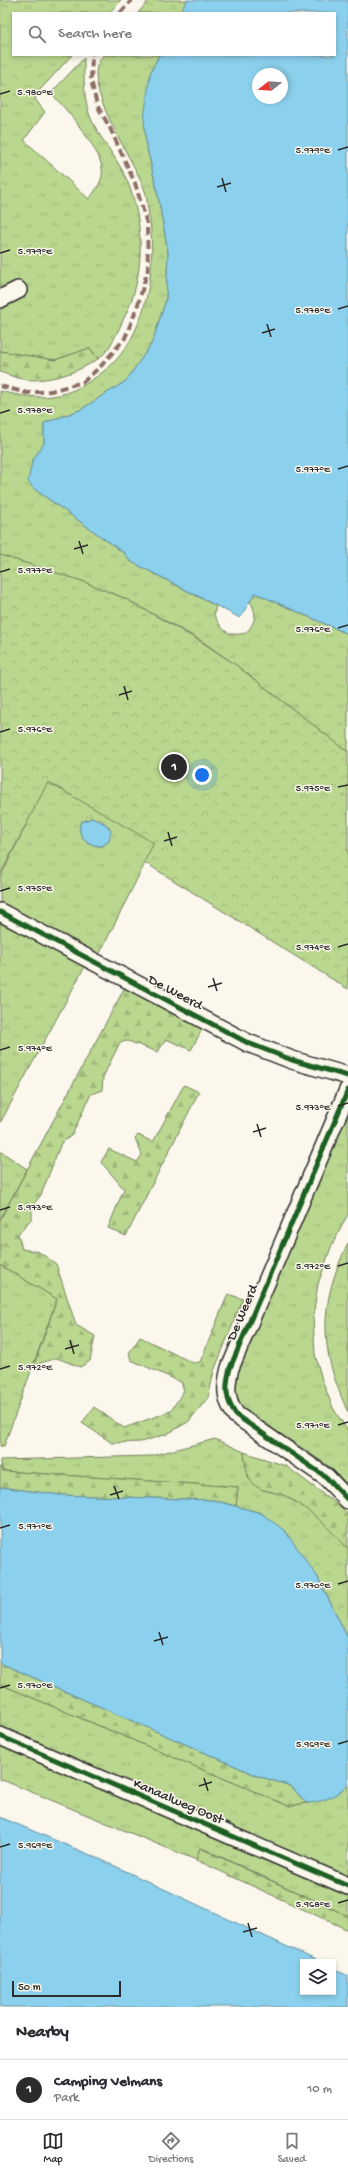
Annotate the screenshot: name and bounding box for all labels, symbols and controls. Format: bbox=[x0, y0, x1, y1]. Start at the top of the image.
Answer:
search box bbox=[12, 12, 336, 56]
icon: search bbox=[26, 23, 48, 45]
text: Search here bbox=[58, 25, 132, 43]
north arrow bbox=[252, 68, 288, 104]
text: 5.980°E bbox=[17, 87, 53, 99]
text: 5.979°E bbox=[296, 145, 331, 157]
text: 5.979°E bbox=[18, 246, 53, 258]
text: 5.978°E bbox=[296, 305, 331, 317]
text: 5.978°E bbox=[18, 405, 53, 417]
text: 5.977°E bbox=[296, 464, 331, 476]
text: 5.977°E bbox=[18, 565, 53, 577]
text: 5.976°E bbox=[296, 624, 331, 636]
text: 5.976°E bbox=[18, 724, 53, 736]
pin: 1 bbox=[161, 752, 187, 782]
your location bbox=[192, 765, 212, 785]
text: 5.975°E bbox=[296, 783, 331, 795]
text: 5.975°E bbox=[18, 883, 53, 895]
text: 5.974°E bbox=[296, 942, 331, 954]
street label: De Weerd bbox=[144, 971, 207, 1015]
text: 5.974°E bbox=[18, 1043, 53, 1055]
text: 5.973°E bbox=[296, 1102, 331, 1114]
text: 5.973°E bbox=[18, 1202, 53, 1214]
text: 5.972°E bbox=[296, 1261, 331, 1273]
street label: De Weerd bbox=[224, 1281, 263, 1344]
text: 5.972°E bbox=[18, 1362, 53, 1374]
text: 5.971°E bbox=[296, 1420, 330, 1432]
text: 5.971°E bbox=[18, 1521, 52, 1533]
text: 5.970°E bbox=[295, 1580, 331, 1592]
text: 5.970°E bbox=[17, 1680, 53, 1692]
text: 5.969°E bbox=[296, 1739, 331, 1751]
street label: Kanaalweg Oost bbox=[130, 1776, 227, 1830]
text: 5.969°E bbox=[18, 1840, 53, 1852]
text: 5.968°E bbox=[296, 1899, 331, 1911]
map controls bbox=[300, 1959, 336, 1995]
button: layers bbox=[300, 1959, 336, 1995]
scale bar bbox=[12, 1979, 121, 1998]
text: 50 m bbox=[18, 1982, 40, 1994]
text: Nearby bbox=[16, 2023, 69, 2043]
text: Camping Velmans bbox=[54, 2073, 162, 2091]
text: 1 bbox=[26, 2082, 32, 2097]
text: 10 m bbox=[307, 2082, 332, 2097]
text: Park bbox=[54, 2091, 79, 2106]
tab: Map bbox=[42, 2130, 64, 2166]
tab: Directions bbox=[149, 2130, 193, 2166]
tab: Saved bbox=[278, 2130, 306, 2166]

